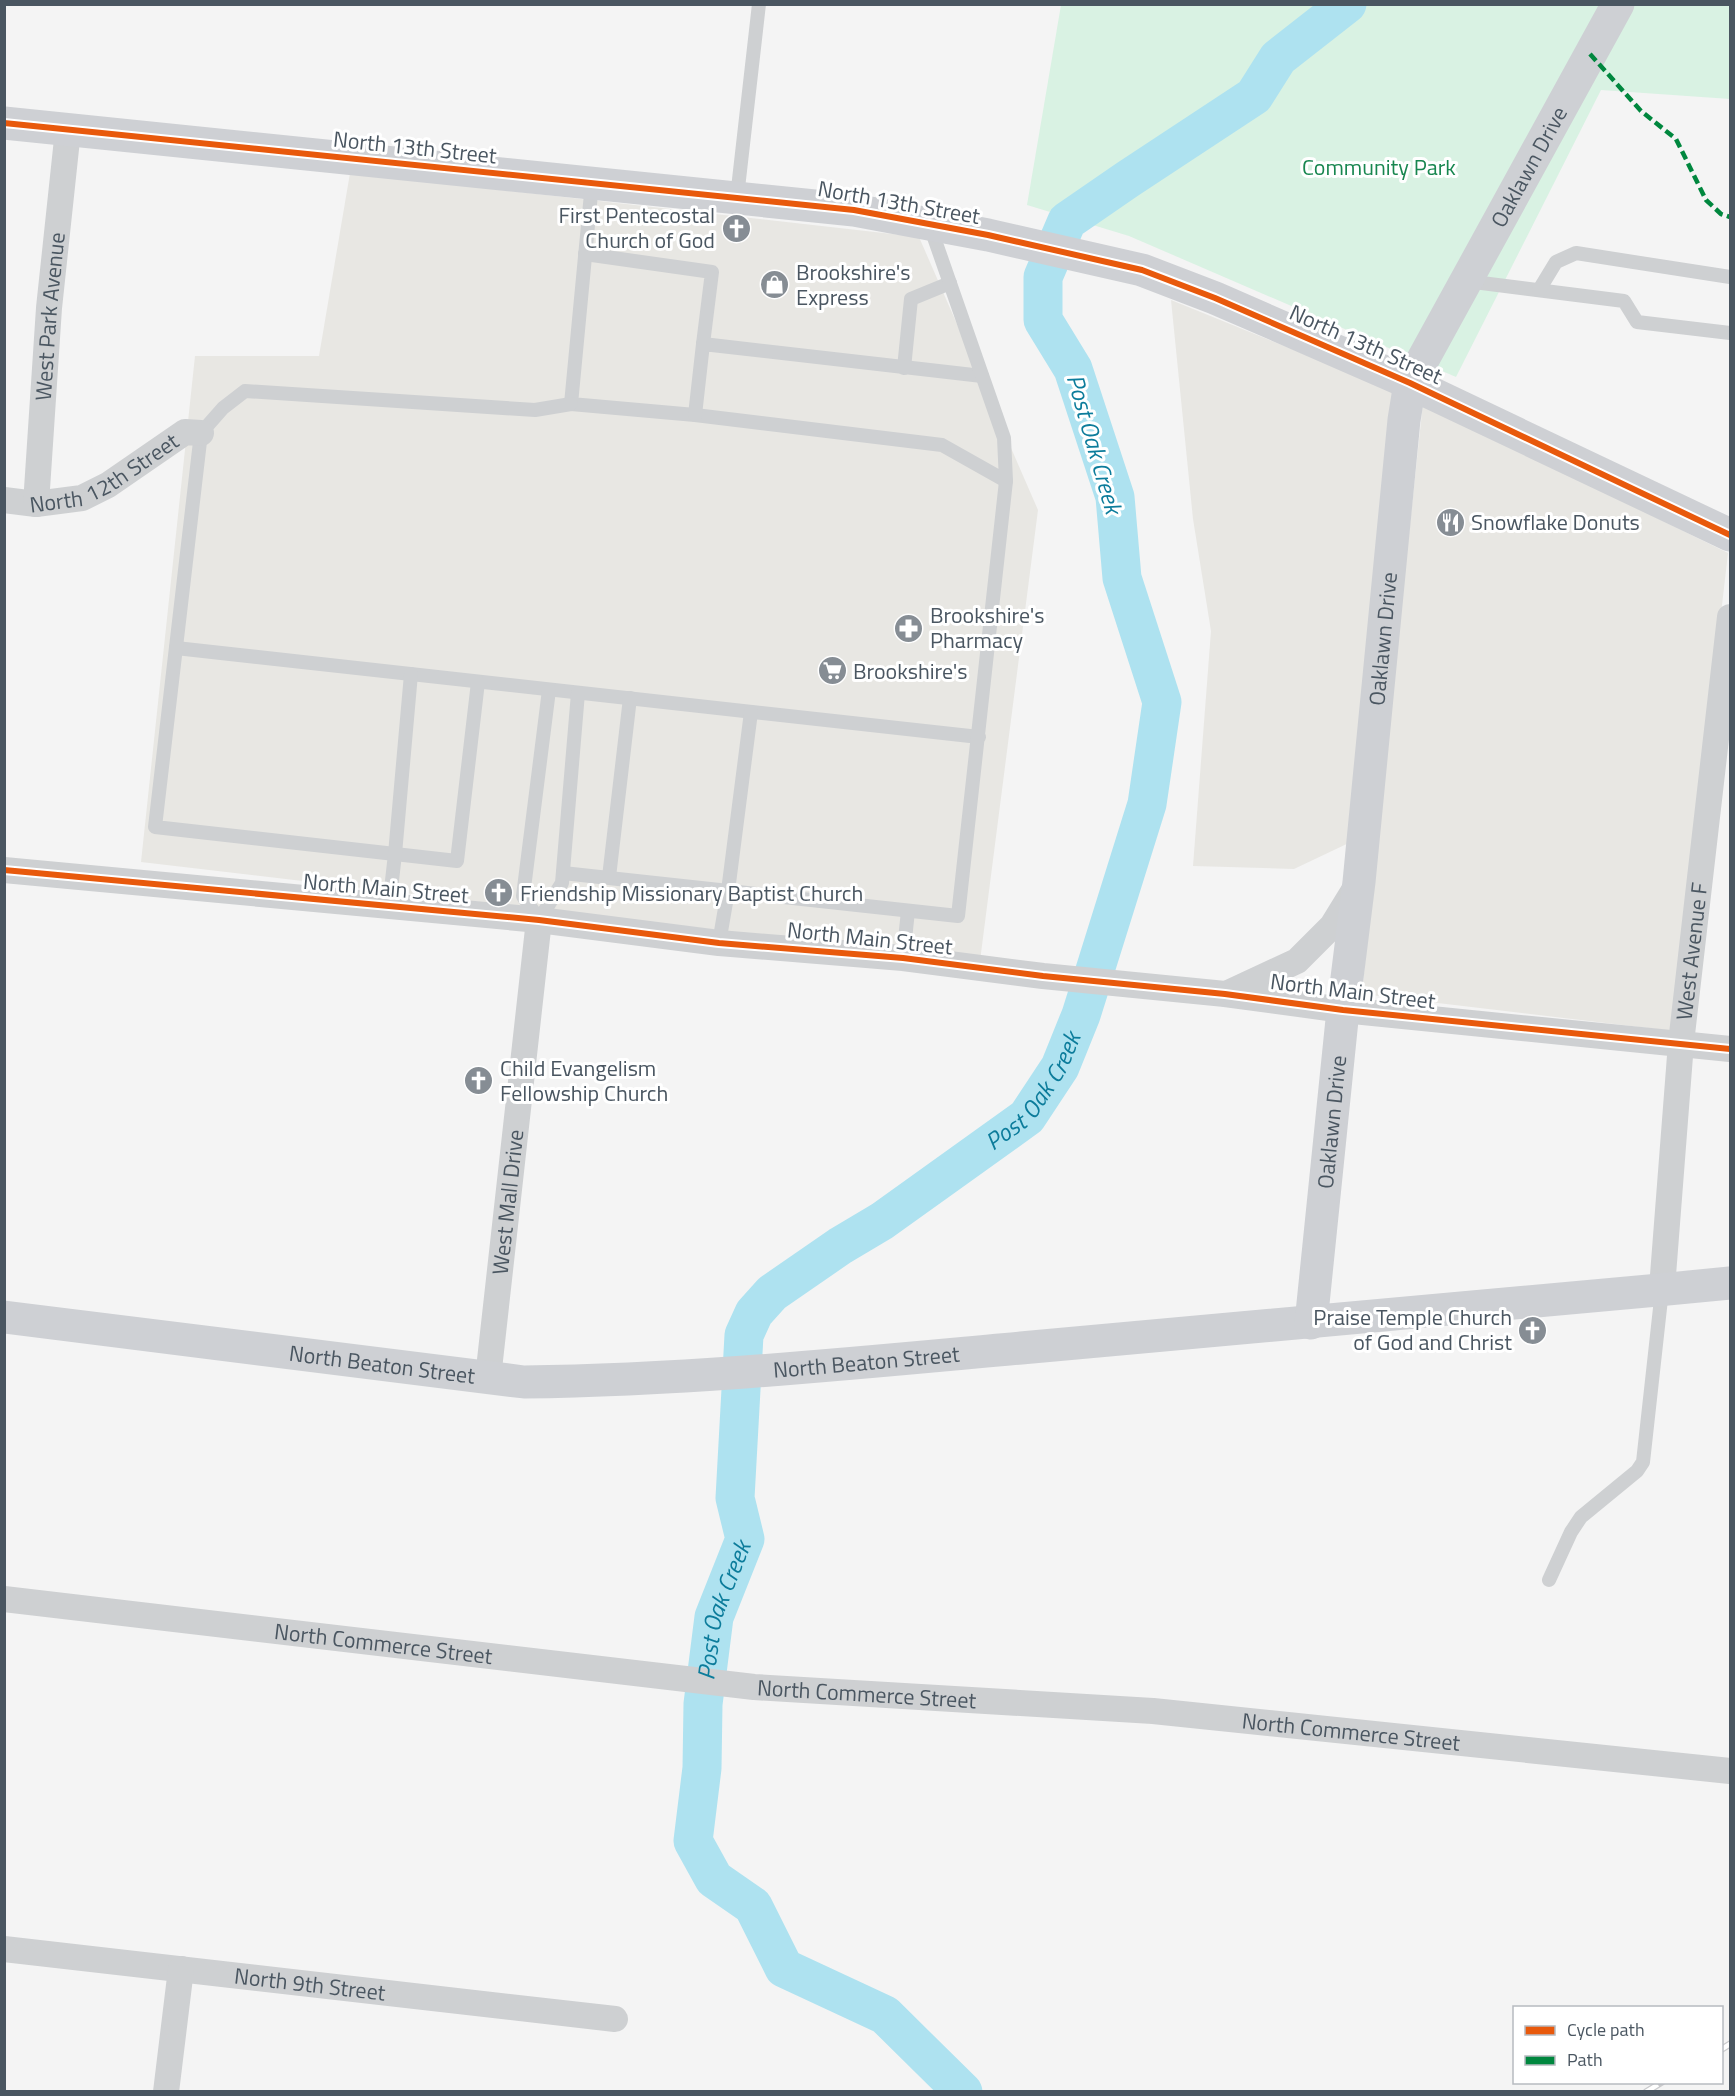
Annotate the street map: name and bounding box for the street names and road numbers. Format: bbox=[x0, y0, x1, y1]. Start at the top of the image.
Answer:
street label: Oaklawn Drive bbox=[1482, 100, 1576, 234]
street label: North 13th Street bbox=[332, 122, 499, 173]
street label: North 13th Street bbox=[815, 171, 983, 233]
street label: West Park Avenue bbox=[26, 231, 74, 402]
street label: North 13th Street bbox=[1284, 295, 1448, 393]
street label: North 12th Street bbox=[27, 424, 186, 522]
street label: Oaklawn Drive bbox=[1359, 571, 1406, 707]
street label: North Main Street bbox=[302, 864, 470, 912]
street label: West Avenue F bbox=[1667, 881, 1716, 1022]
street label: North Main Street bbox=[786, 912, 955, 964]
street label: North Main Street bbox=[1269, 964, 1438, 1018]
street label: Oaklawn Drive bbox=[1308, 1054, 1355, 1190]
street label: West Mall Drive bbox=[483, 1128, 533, 1276]
street label: North Beaton Street bbox=[287, 1336, 477, 1393]
street label: North Beaton Street bbox=[772, 1337, 961, 1387]
street label: North Commerce Street bbox=[272, 1614, 495, 1673]
street label: North Commerce Street bbox=[756, 1670, 977, 1717]
street label: North Commerce Street bbox=[1240, 1703, 1462, 1760]
street label: North 9th Street bbox=[233, 1959, 388, 2010]

